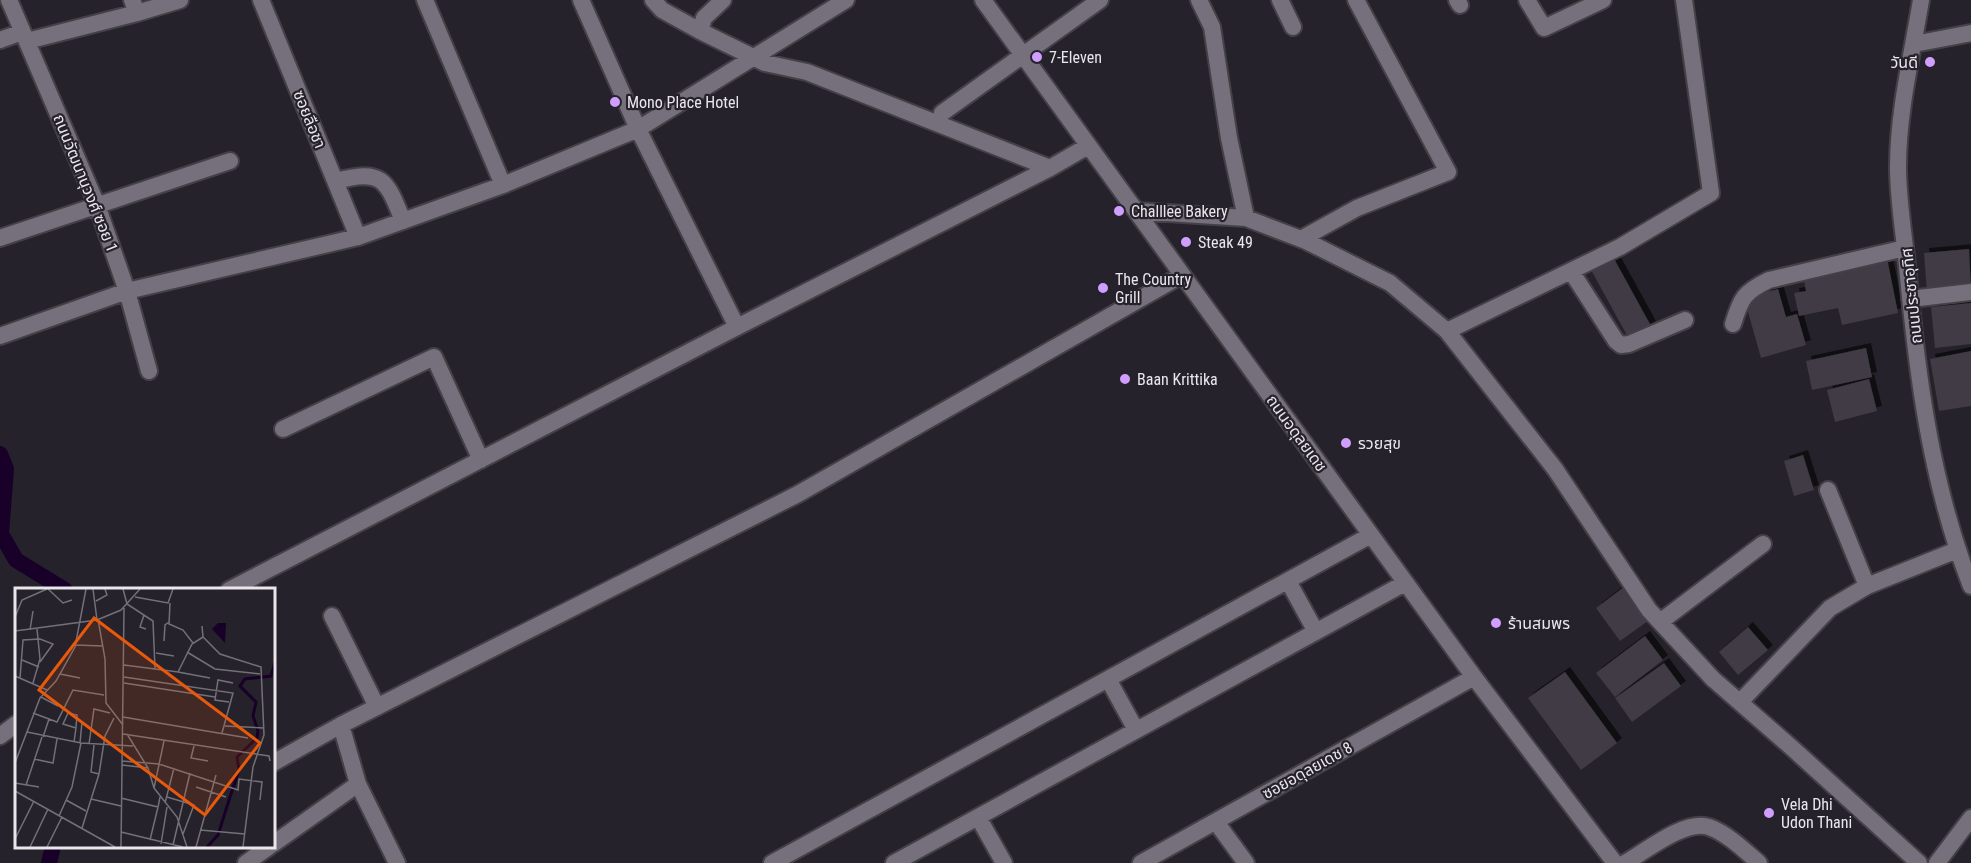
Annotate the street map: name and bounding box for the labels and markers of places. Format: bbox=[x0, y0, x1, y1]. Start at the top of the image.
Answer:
place label: 7-Eleven bbox=[1049, 48, 1102, 67]
marker: 7-Eleven bbox=[1030, 50, 1044, 64]
place label: วันดี bbox=[1890, 53, 1918, 72]
marker: วันดี bbox=[1923, 55, 1937, 69]
place label: Mono Place Hotel bbox=[627, 93, 739, 112]
marker: Mono Place Hotel bbox=[608, 95, 622, 109]
place label: Challlee Bakery bbox=[1131, 202, 1228, 221]
marker: Challlee Bakery bbox=[1112, 204, 1126, 218]
place label: Steak 49 bbox=[1198, 233, 1253, 252]
marker: Steak 49 bbox=[1179, 235, 1193, 249]
place label: The Country Grill bbox=[1115, 270, 1192, 307]
marker: The Country Grill bbox=[1096, 281, 1110, 295]
place label: Baan Krittika bbox=[1137, 370, 1218, 389]
marker: Baan Krittika bbox=[1118, 372, 1132, 386]
place label: รวยสุข bbox=[1358, 434, 1401, 453]
marker: รวยสุข bbox=[1339, 436, 1353, 450]
place label: ร้านสมพร bbox=[1508, 614, 1570, 633]
marker: ร้านสมพร bbox=[1489, 616, 1503, 630]
place label: Vela Dhi Udon Thani bbox=[1781, 795, 1852, 832]
marker: Vela Dhi Udon Thani bbox=[1762, 806, 1776, 820]

